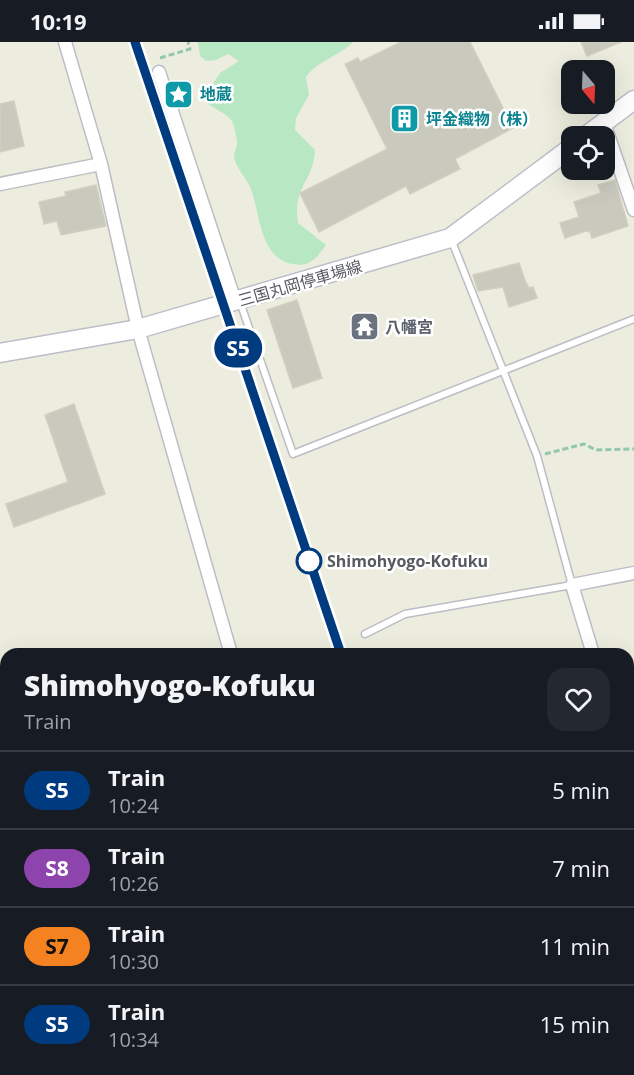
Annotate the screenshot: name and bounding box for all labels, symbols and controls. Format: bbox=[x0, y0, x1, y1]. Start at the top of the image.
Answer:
text: 10:19 bbox=[30, 6, 87, 36]
north arrow bbox=[561, 60, 615, 114]
map controls bbox=[561, 60, 615, 180]
place icon: 地蔵 bbox=[163, 78, 195, 110]
place label: 地蔵 bbox=[200, 83, 232, 105]
building icon: 坪金織物（株） bbox=[389, 103, 421, 135]
place label: 坪金織物（株） bbox=[426, 108, 538, 130]
button: locate bbox=[561, 126, 615, 180]
street label: 三国丸岡停車場線 bbox=[235, 255, 365, 311]
temple icon: 八幡宮 bbox=[348, 311, 380, 343]
place label: 八幡宮 bbox=[385, 316, 433, 338]
line badge: S5 bbox=[211, 328, 265, 368]
text: S5 bbox=[226, 334, 250, 362]
marker: Shimohyogo-Kofuku bbox=[296, 548, 322, 574]
place label: Shimohyogo-Kofuku bbox=[327, 550, 488, 572]
text: Shimohyogo-Kofuku bbox=[24, 666, 316, 704]
button: heart bbox=[547, 668, 610, 731]
text: Train bbox=[24, 708, 72, 735]
text: Train bbox=[108, 762, 165, 792]
text: 5 min bbox=[552, 775, 610, 805]
text: S5 bbox=[45, 776, 69, 804]
text: 10:24 bbox=[108, 792, 159, 819]
text: Train bbox=[108, 840, 165, 870]
text: 7 min bbox=[552, 853, 610, 883]
text: S8 bbox=[45, 854, 69, 882]
text: 10:26 bbox=[108, 870, 159, 897]
text: Train bbox=[108, 918, 165, 948]
text: 11 min bbox=[540, 931, 610, 961]
text: S7 bbox=[45, 932, 69, 960]
text: 10:30 bbox=[108, 948, 159, 975]
text: Train bbox=[108, 996, 165, 1026]
text: 15 min bbox=[540, 1009, 610, 1039]
text: S5 bbox=[45, 1010, 69, 1038]
text: 10:34 bbox=[108, 1026, 159, 1053]

